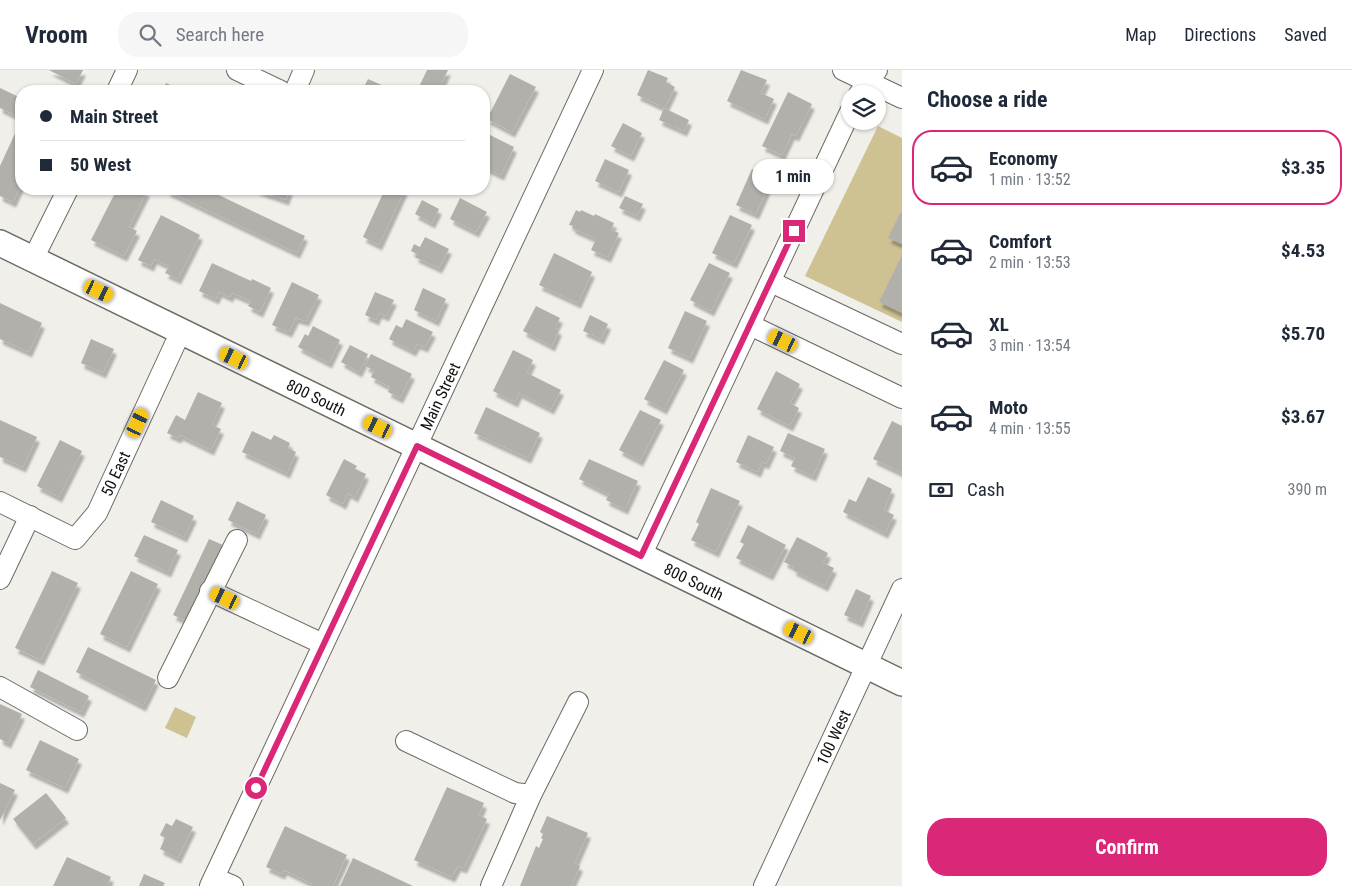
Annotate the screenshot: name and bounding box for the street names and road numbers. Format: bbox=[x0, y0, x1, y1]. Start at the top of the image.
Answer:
street label: Main Street bbox=[416, 359, 464, 433]
street label: 800 South bbox=[283, 375, 349, 420]
street label: 50 East bbox=[97, 448, 134, 499]
street label: 800 South bbox=[661, 559, 727, 604]
street label: 100 West bbox=[813, 707, 855, 768]

